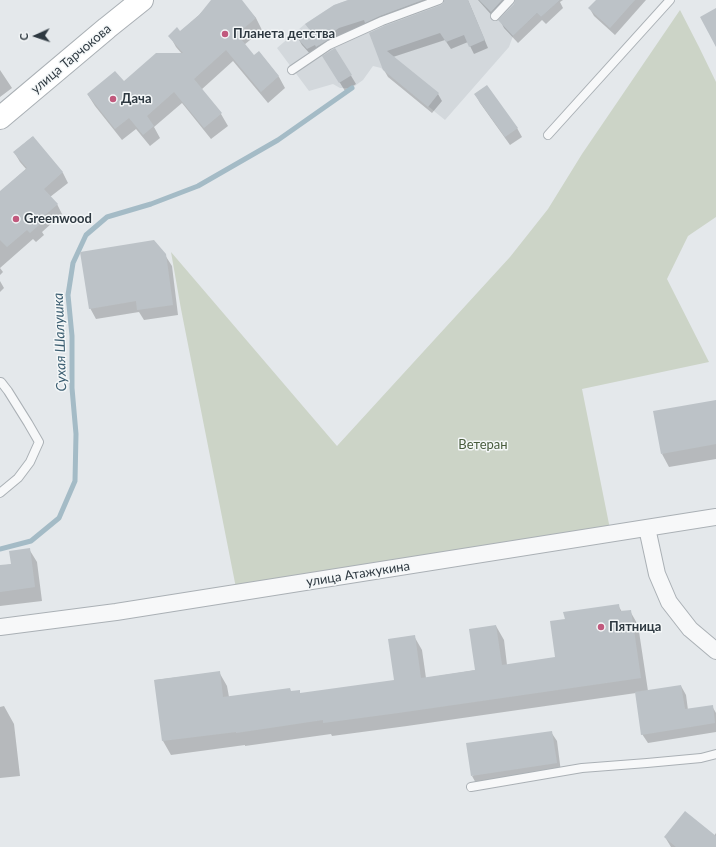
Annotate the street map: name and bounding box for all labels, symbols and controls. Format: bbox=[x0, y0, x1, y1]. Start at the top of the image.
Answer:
north arrow bbox=[16, 16, 56, 56]
street label: улица Тарчокова bbox=[28, 21, 114, 97]
place label: Планета детства bbox=[233, 26, 335, 42]
marker: Планета детства bbox=[220, 29, 230, 39]
text: С bbox=[17, 33, 30, 41]
place label: Дача bbox=[121, 91, 152, 107]
marker: Дача bbox=[108, 94, 118, 104]
place label: Greenwood bbox=[24, 211, 92, 227]
marker: Greenwood bbox=[11, 214, 21, 224]
water label: Сухая Шалушка bbox=[50, 292, 70, 392]
park label: Ветеран bbox=[458, 437, 508, 453]
street label: улица Атажукина bbox=[305, 558, 411, 590]
place label: Пятница bbox=[609, 619, 661, 635]
marker: Пятница bbox=[596, 622, 606, 632]

